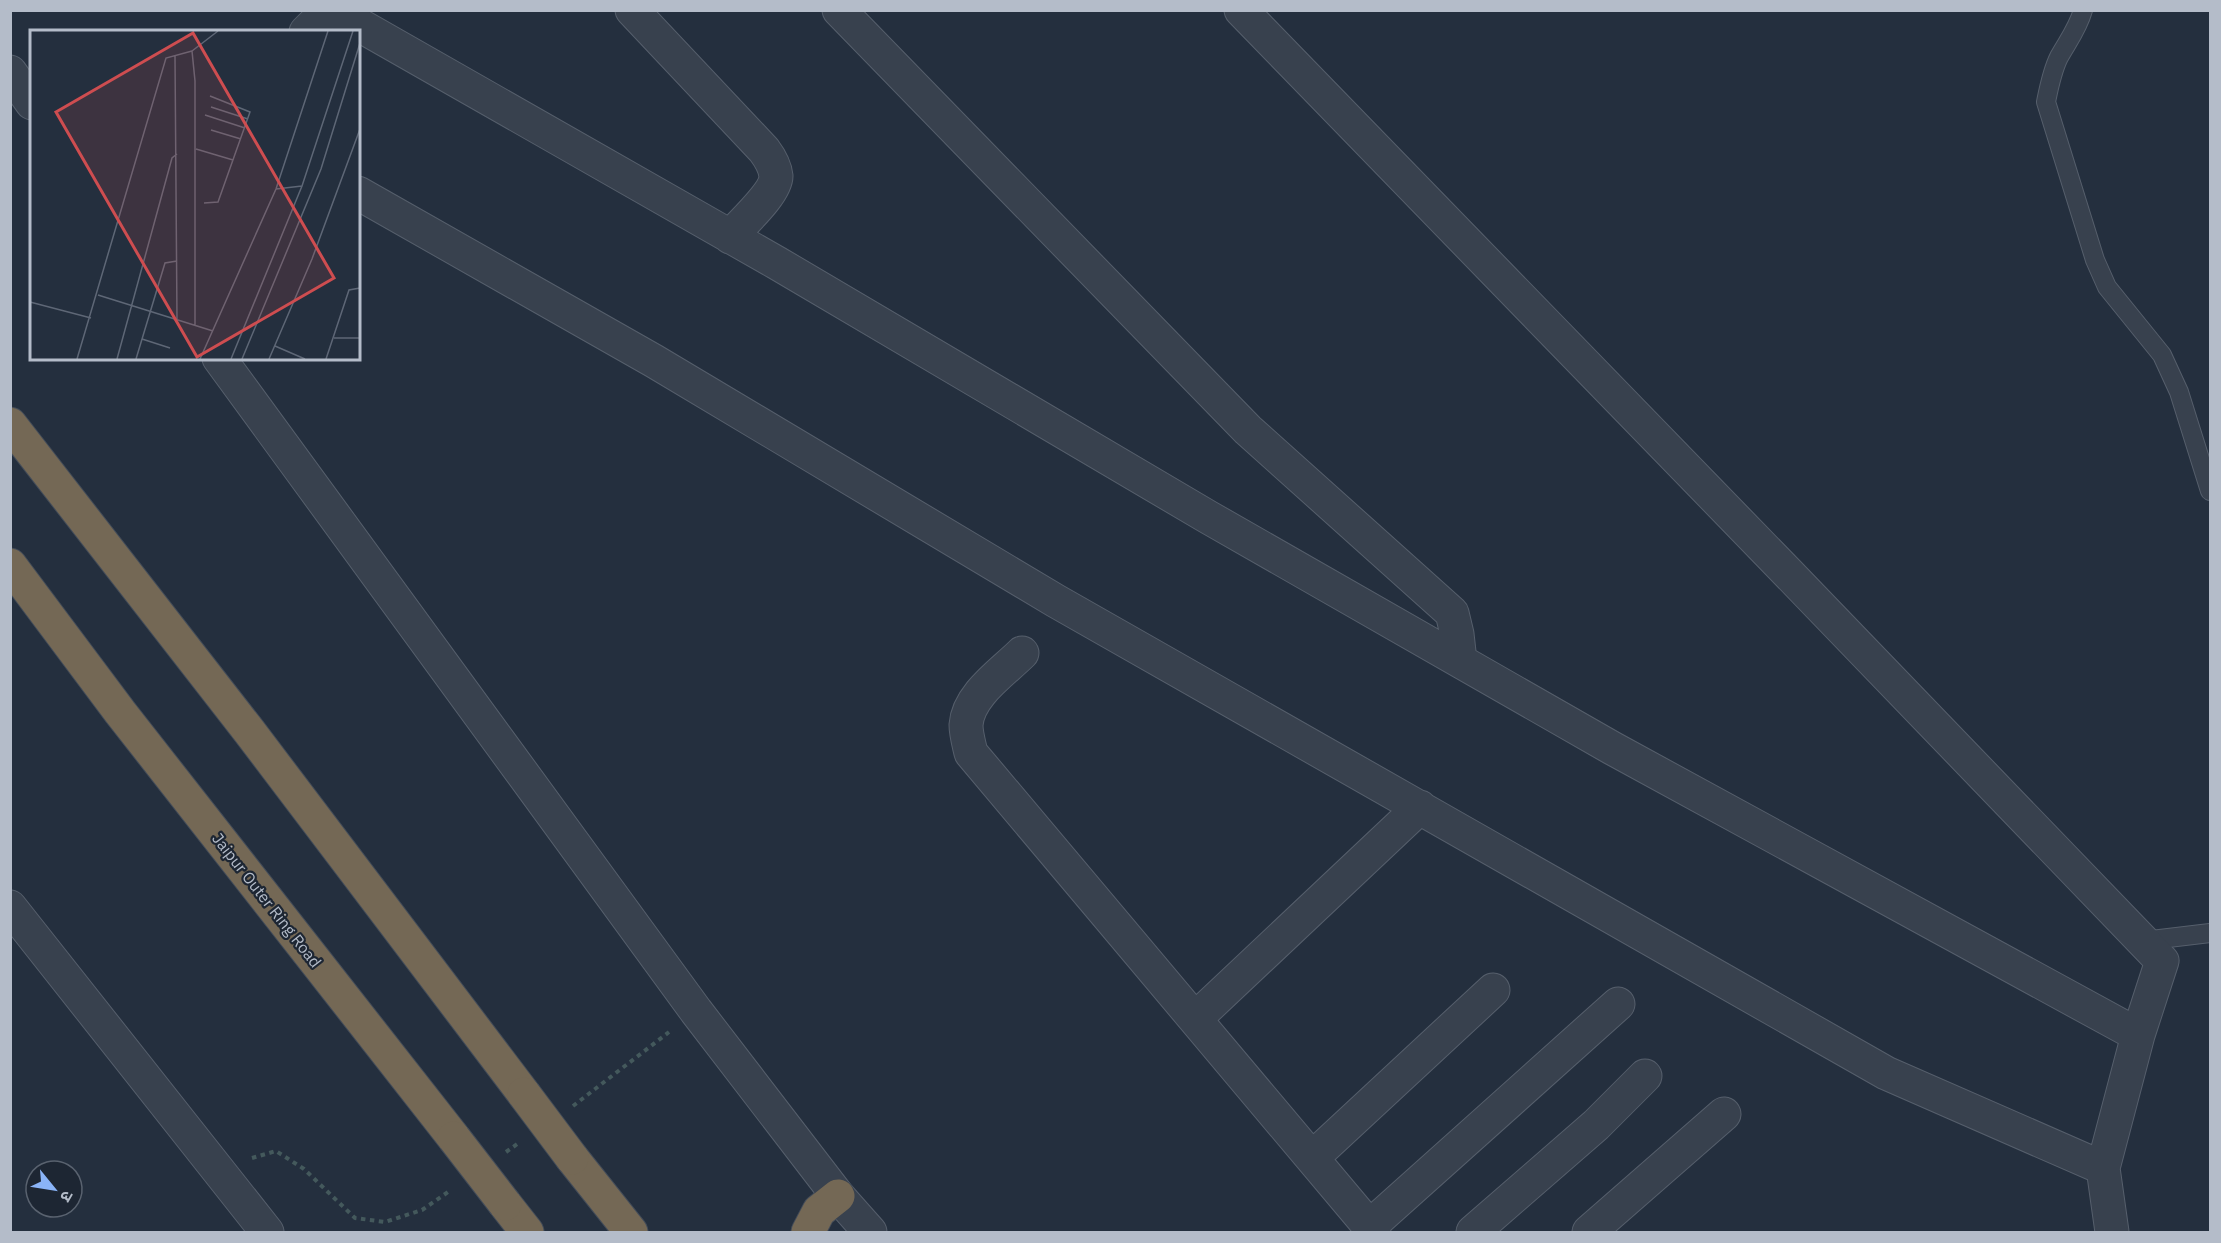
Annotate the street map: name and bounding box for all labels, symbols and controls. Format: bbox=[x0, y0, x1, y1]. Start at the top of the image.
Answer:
inset map bbox=[30, 30, 360, 360]
street label: Jaipur Outer Ring Road bbox=[208, 829, 326, 971]
north arrow bbox=[24, 1159, 84, 1219]
text: उ bbox=[56, 1187, 78, 1206]

